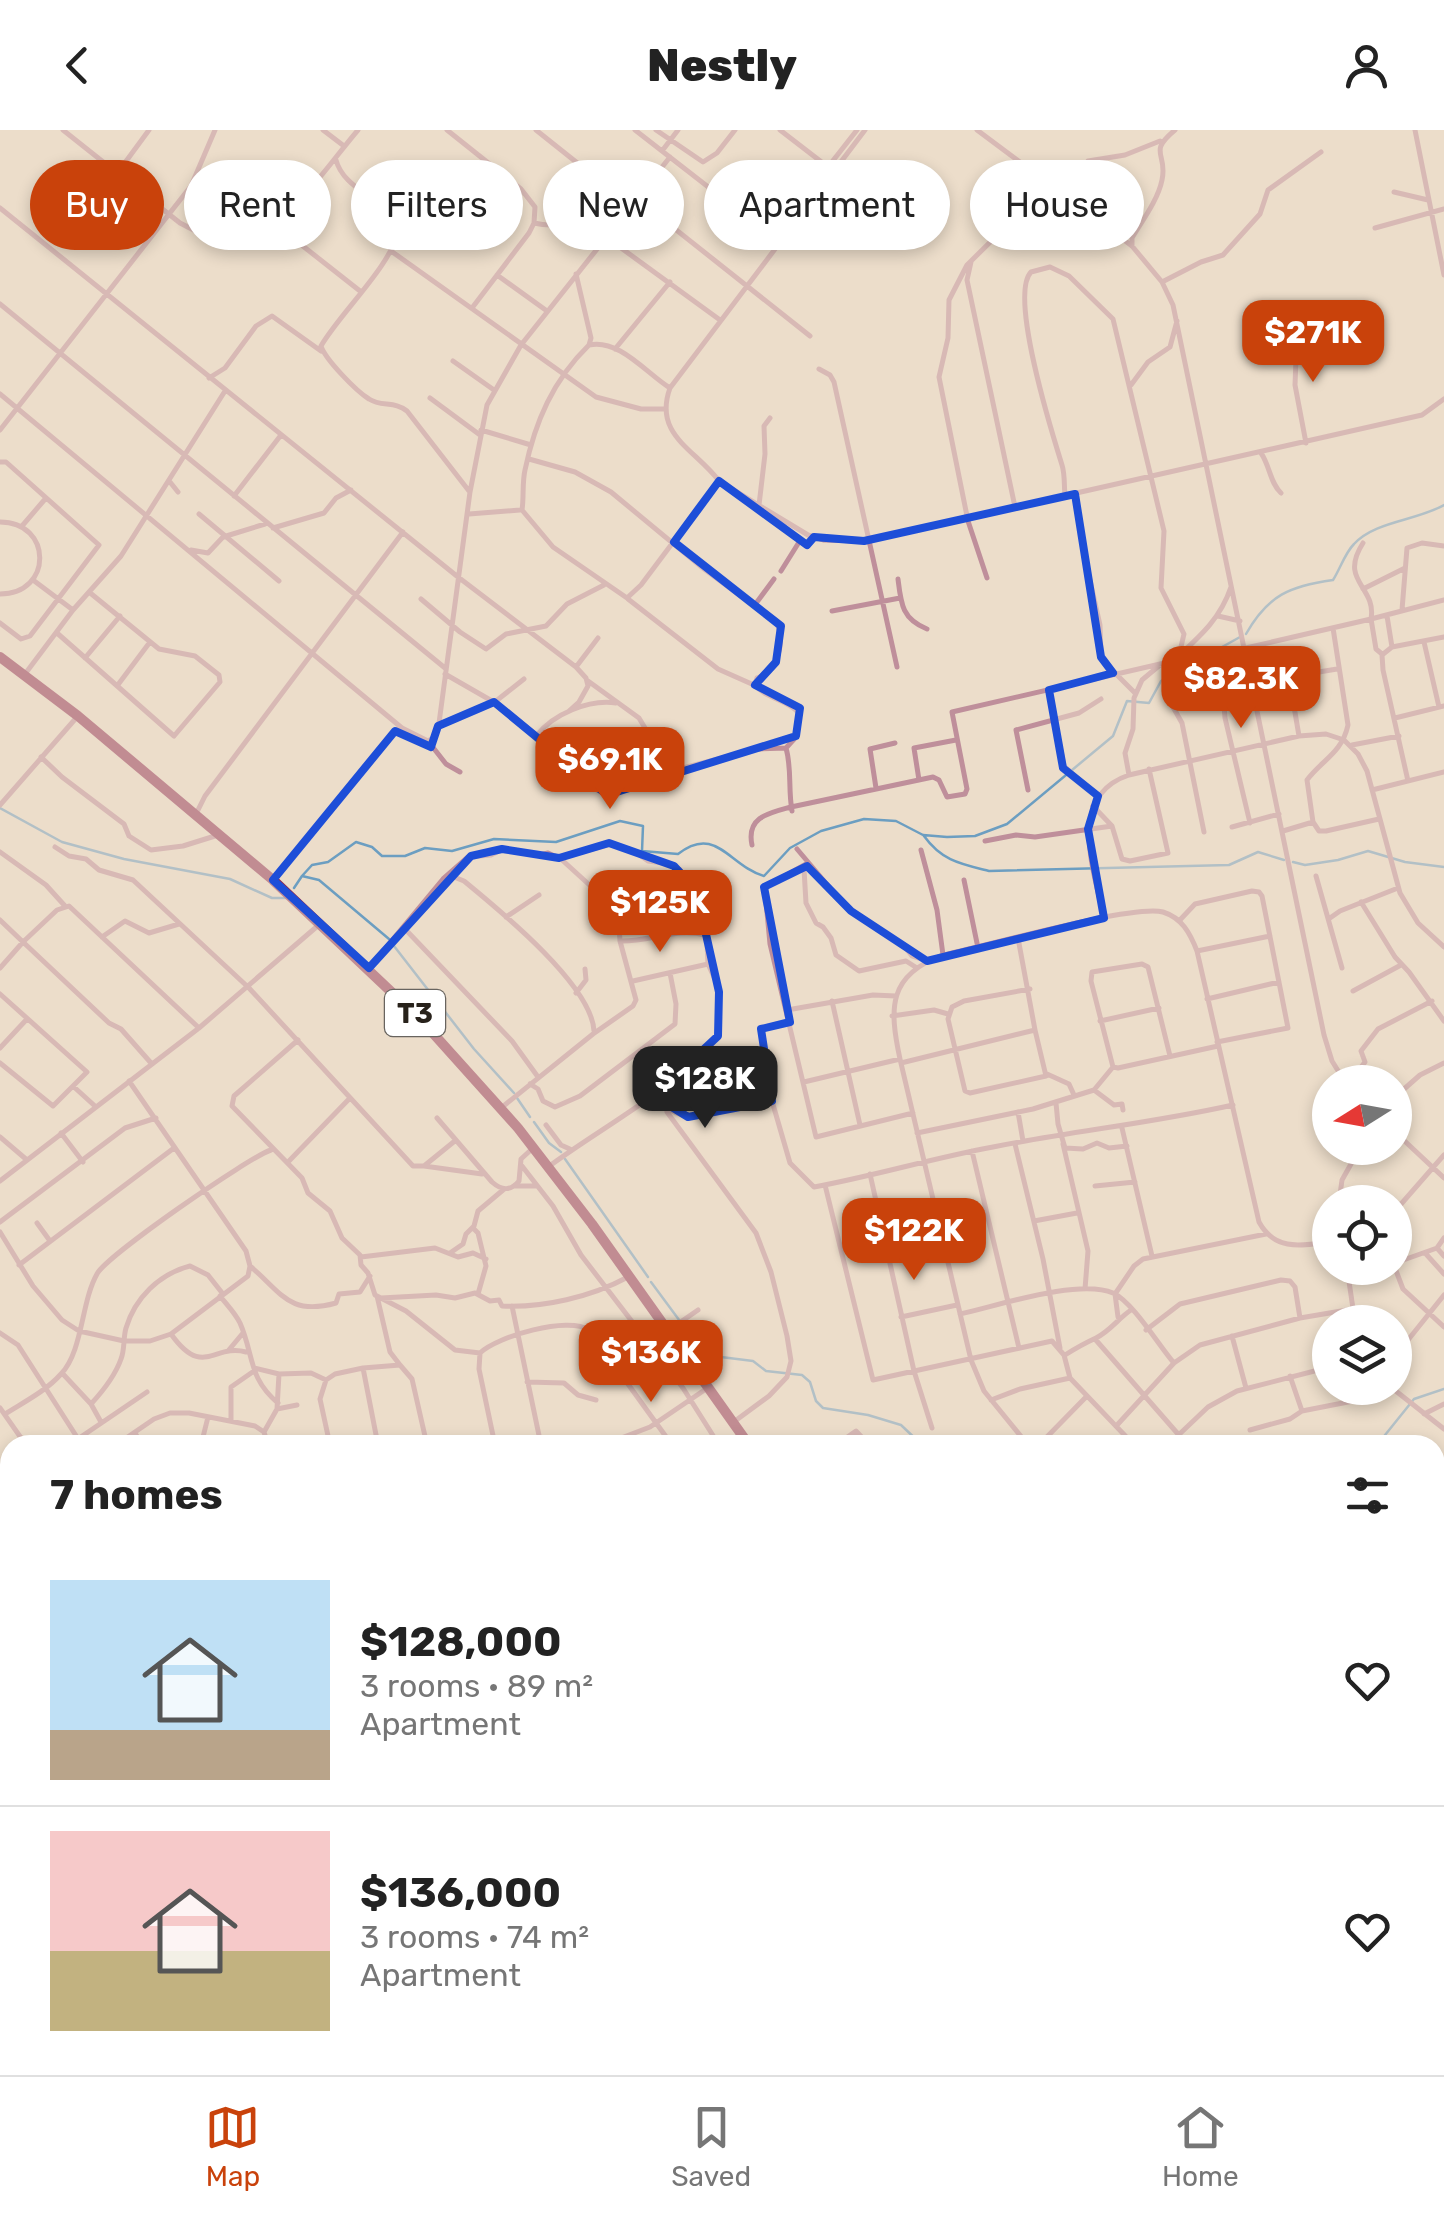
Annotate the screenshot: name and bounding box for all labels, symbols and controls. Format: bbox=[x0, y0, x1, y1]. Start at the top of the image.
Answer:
icon: back bbox=[50, 38, 105, 93]
icon: person bbox=[1339, 38, 1394, 93]
text: Nestly bbox=[647, 39, 797, 92]
chip: Buy bbox=[30, 160, 164, 250]
chip: Rent bbox=[184, 160, 331, 250]
chip: Filters bbox=[351, 160, 523, 250]
chip: New bbox=[543, 160, 684, 250]
chip: Apartment bbox=[704, 160, 950, 250]
chip: House bbox=[970, 160, 1144, 250]
pin: $271K bbox=[1243, 300, 1383, 385]
text: $271K bbox=[1264, 313, 1362, 351]
pin: $82.3K bbox=[1160, 646, 1322, 731]
text: $82.3K bbox=[1183, 659, 1299, 697]
pin: $69.1K bbox=[529, 727, 691, 812]
text: $69.1K bbox=[557, 740, 663, 778]
pin: $125K bbox=[590, 870, 730, 955]
text: $125K bbox=[610, 883, 710, 921]
road number: T3 bbox=[385, 990, 445, 1036]
pin: $128K bbox=[635, 1046, 775, 1131]
text: $128K bbox=[655, 1059, 755, 1097]
north arrow bbox=[1312, 1065, 1412, 1165]
map controls bbox=[1312, 1065, 1412, 1405]
button: locate bbox=[1312, 1185, 1412, 1285]
pin: $122K bbox=[844, 1198, 984, 1283]
text: $122K bbox=[864, 1211, 964, 1249]
button: layers bbox=[1312, 1305, 1412, 1405]
pin: $136K bbox=[581, 1320, 721, 1405]
text: $136K bbox=[601, 1333, 701, 1371]
icon: filters bbox=[1340, 1468, 1395, 1523]
text: 7 homes bbox=[50, 1470, 223, 1520]
text: $128,000 bbox=[360, 1617, 562, 1667]
icon: home bbox=[130, 1620, 250, 1740]
icon: heart bbox=[1340, 1653, 1395, 1708]
text: 3 rooms · 89 m² bbox=[360, 1667, 593, 1705]
text: Apartment bbox=[360, 1705, 521, 1743]
text: $136,000 bbox=[360, 1868, 561, 1918]
icon: home bbox=[130, 1871, 250, 1991]
icon: heart bbox=[1340, 1904, 1395, 1959]
text: 3 rooms · 74 m² bbox=[360, 1918, 589, 1956]
text: Apartment bbox=[360, 1956, 521, 1994]
tab: Map bbox=[205, 2100, 260, 2193]
tab: Saved bbox=[671, 2100, 751, 2193]
tab: Home bbox=[1162, 2100, 1239, 2193]

